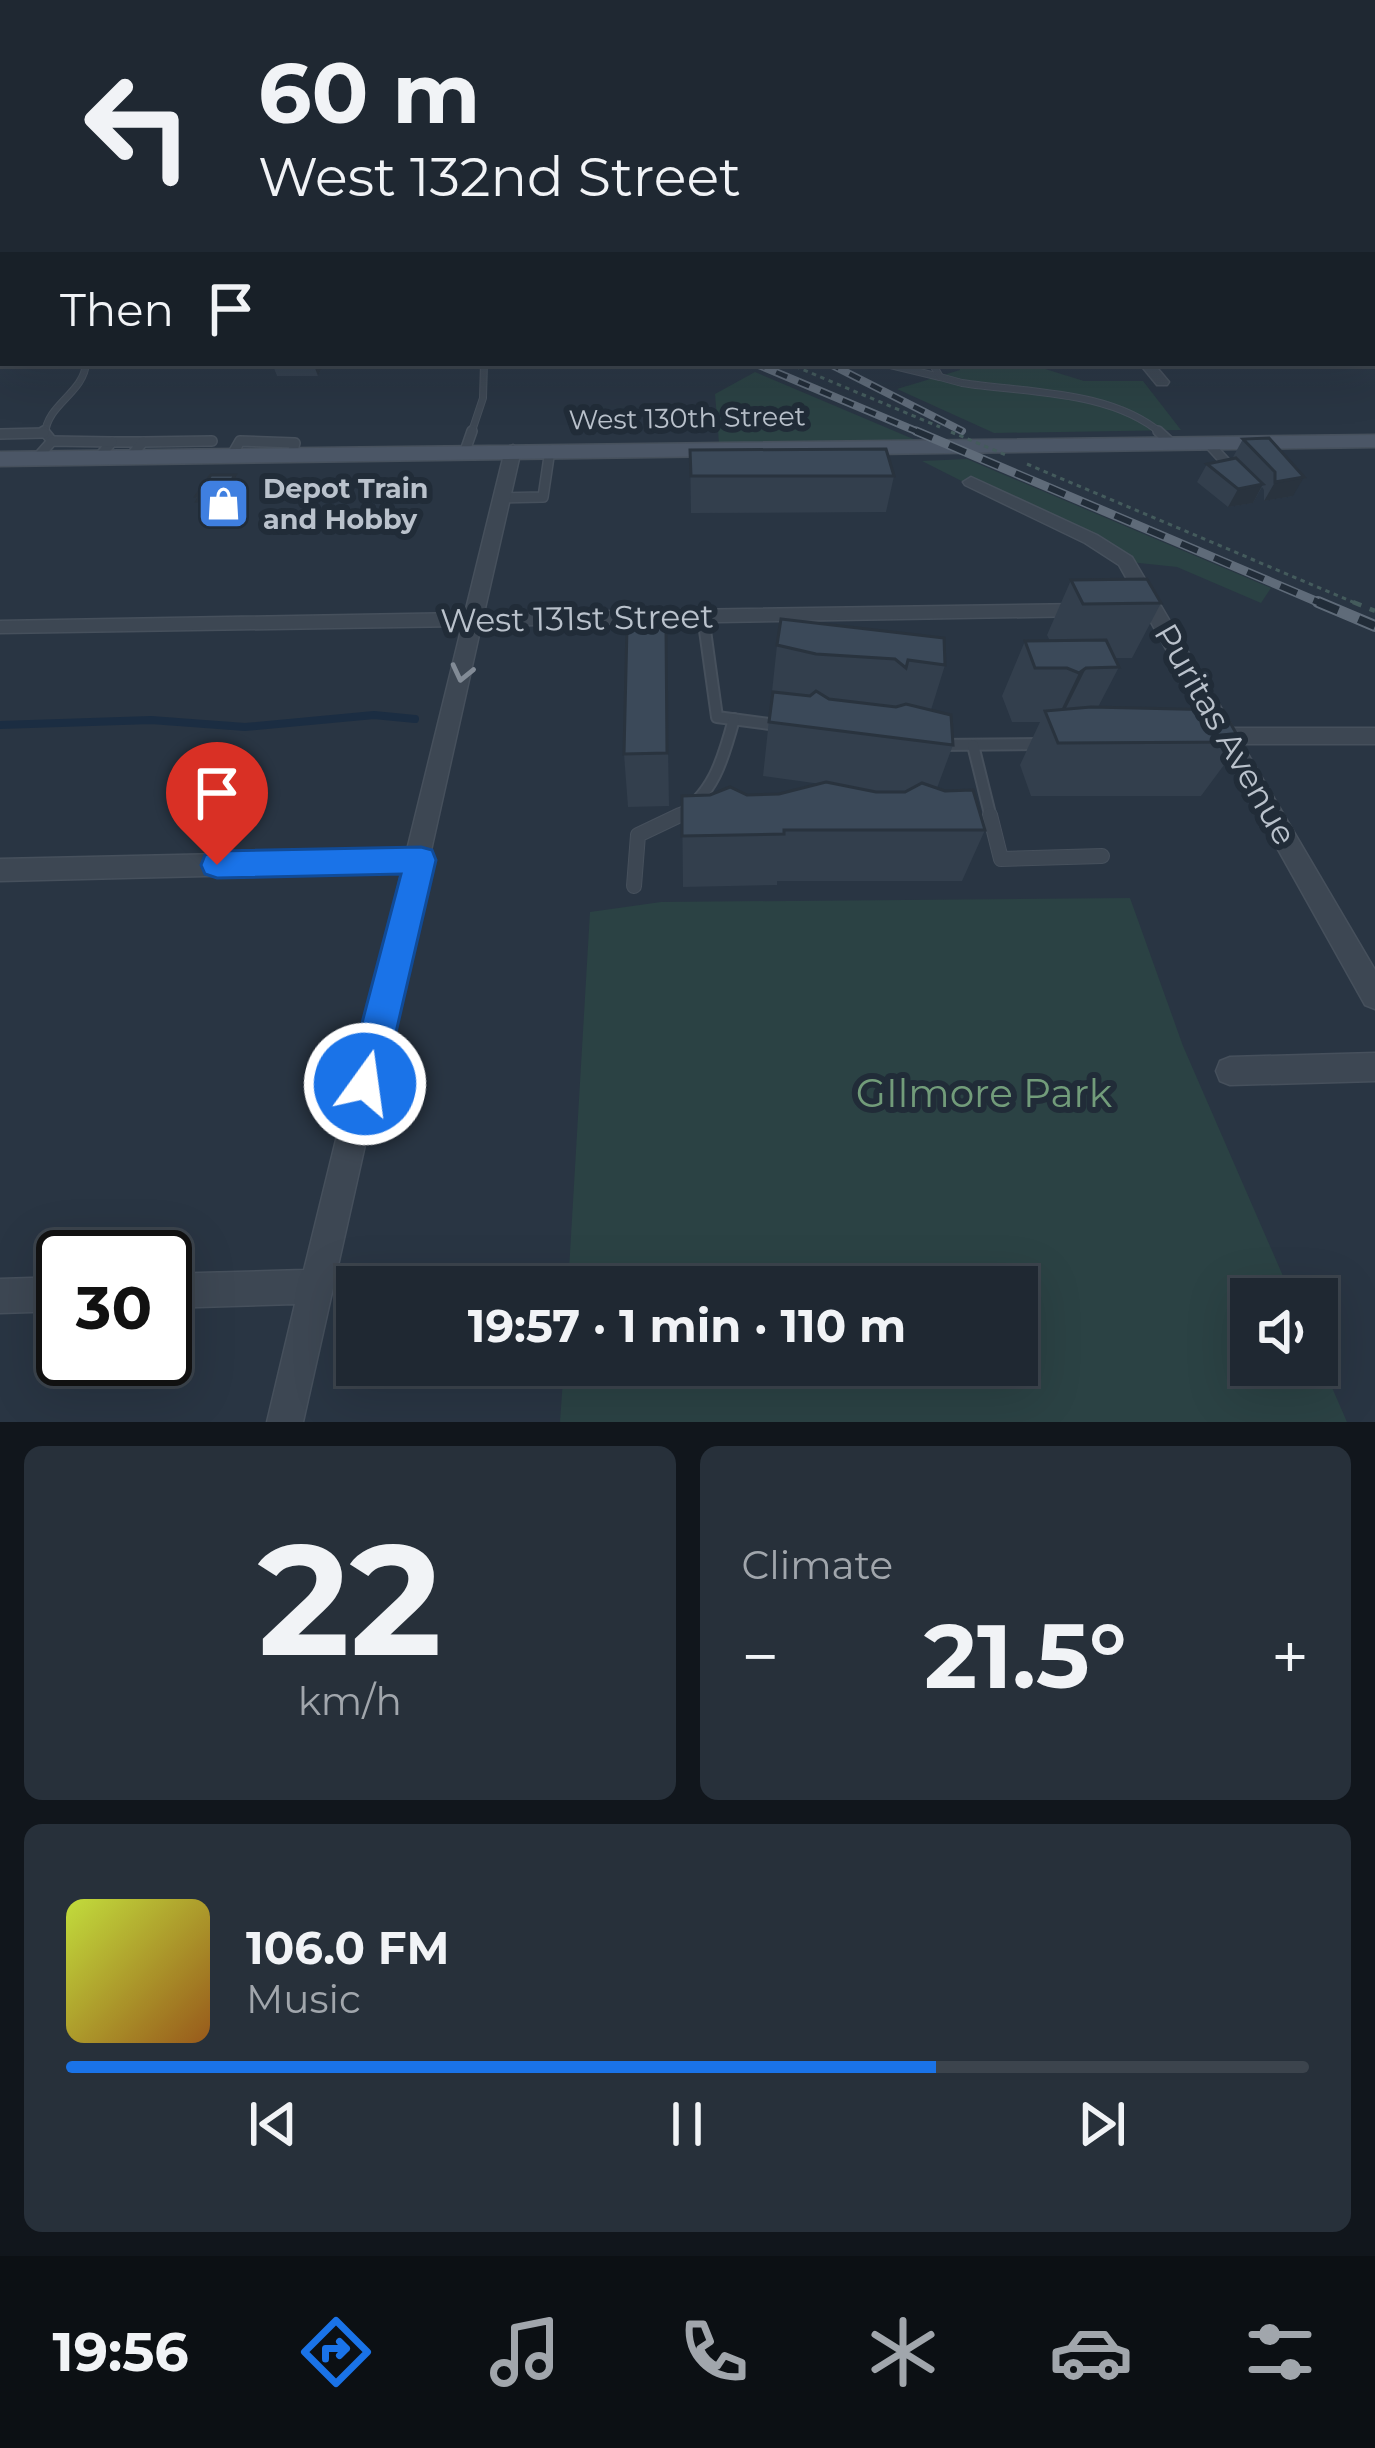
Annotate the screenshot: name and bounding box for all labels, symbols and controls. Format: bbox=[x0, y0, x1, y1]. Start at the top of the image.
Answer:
text: 60 m bbox=[258, 42, 480, 144]
icon: left bbox=[60, 48, 216, 204]
text: West 132nd Street bbox=[258, 144, 741, 210]
icon: arrive bbox=[198, 276, 264, 342]
text: Then bbox=[60, 282, 174, 337]
street label: West 130th Street bbox=[568, 399, 806, 437]
place label: Depot Train and Hobby bbox=[263, 472, 428, 536]
shop icon: Depot Train and Hobby bbox=[196, 476, 252, 532]
street label: West 131st Street bbox=[440, 596, 714, 640]
street label: Puritas Avenue bbox=[1146, 616, 1306, 852]
one-way arrow bbox=[451, 663, 476, 683]
pin bbox=[166, 742, 268, 865]
icon: arrive bbox=[184, 760, 250, 826]
position arrow bbox=[302, 1021, 428, 1147]
park label: GIlmore Park bbox=[856, 1069, 1113, 1117]
speed limit sign: 30 bbox=[36, 1230, 192, 1386]
map controls bbox=[1230, 1278, 1338, 1386]
button: sound bbox=[1230, 1278, 1338, 1386]
text: 19:57 · 1 min · 110 m bbox=[468, 1298, 906, 1353]
text: 22 bbox=[258, 1504, 442, 1694]
text: Climate bbox=[742, 1541, 893, 1589]
text: 21.5° bbox=[924, 1601, 1127, 1711]
text: − bbox=[742, 1616, 779, 1697]
text: + bbox=[1271, 1616, 1309, 1697]
text: km/h bbox=[298, 1677, 402, 1725]
text: 106.0 FM bbox=[246, 1920, 450, 1975]
text: Music bbox=[246, 1975, 361, 2023]
icon: previous bbox=[240, 2091, 306, 2157]
icon: pause bbox=[654, 2091, 720, 2157]
icon: next bbox=[1069, 2091, 1135, 2157]
icon: directions bbox=[294, 2310, 378, 2394]
icon: music bbox=[483, 2310, 567, 2394]
icon: phone bbox=[672, 2310, 756, 2394]
icon: climate bbox=[861, 2310, 945, 2394]
icon: car bbox=[1049, 2310, 1133, 2394]
icon: filters bbox=[1238, 2310, 1322, 2394]
text: 19:56 bbox=[52, 2319, 189, 2385]

